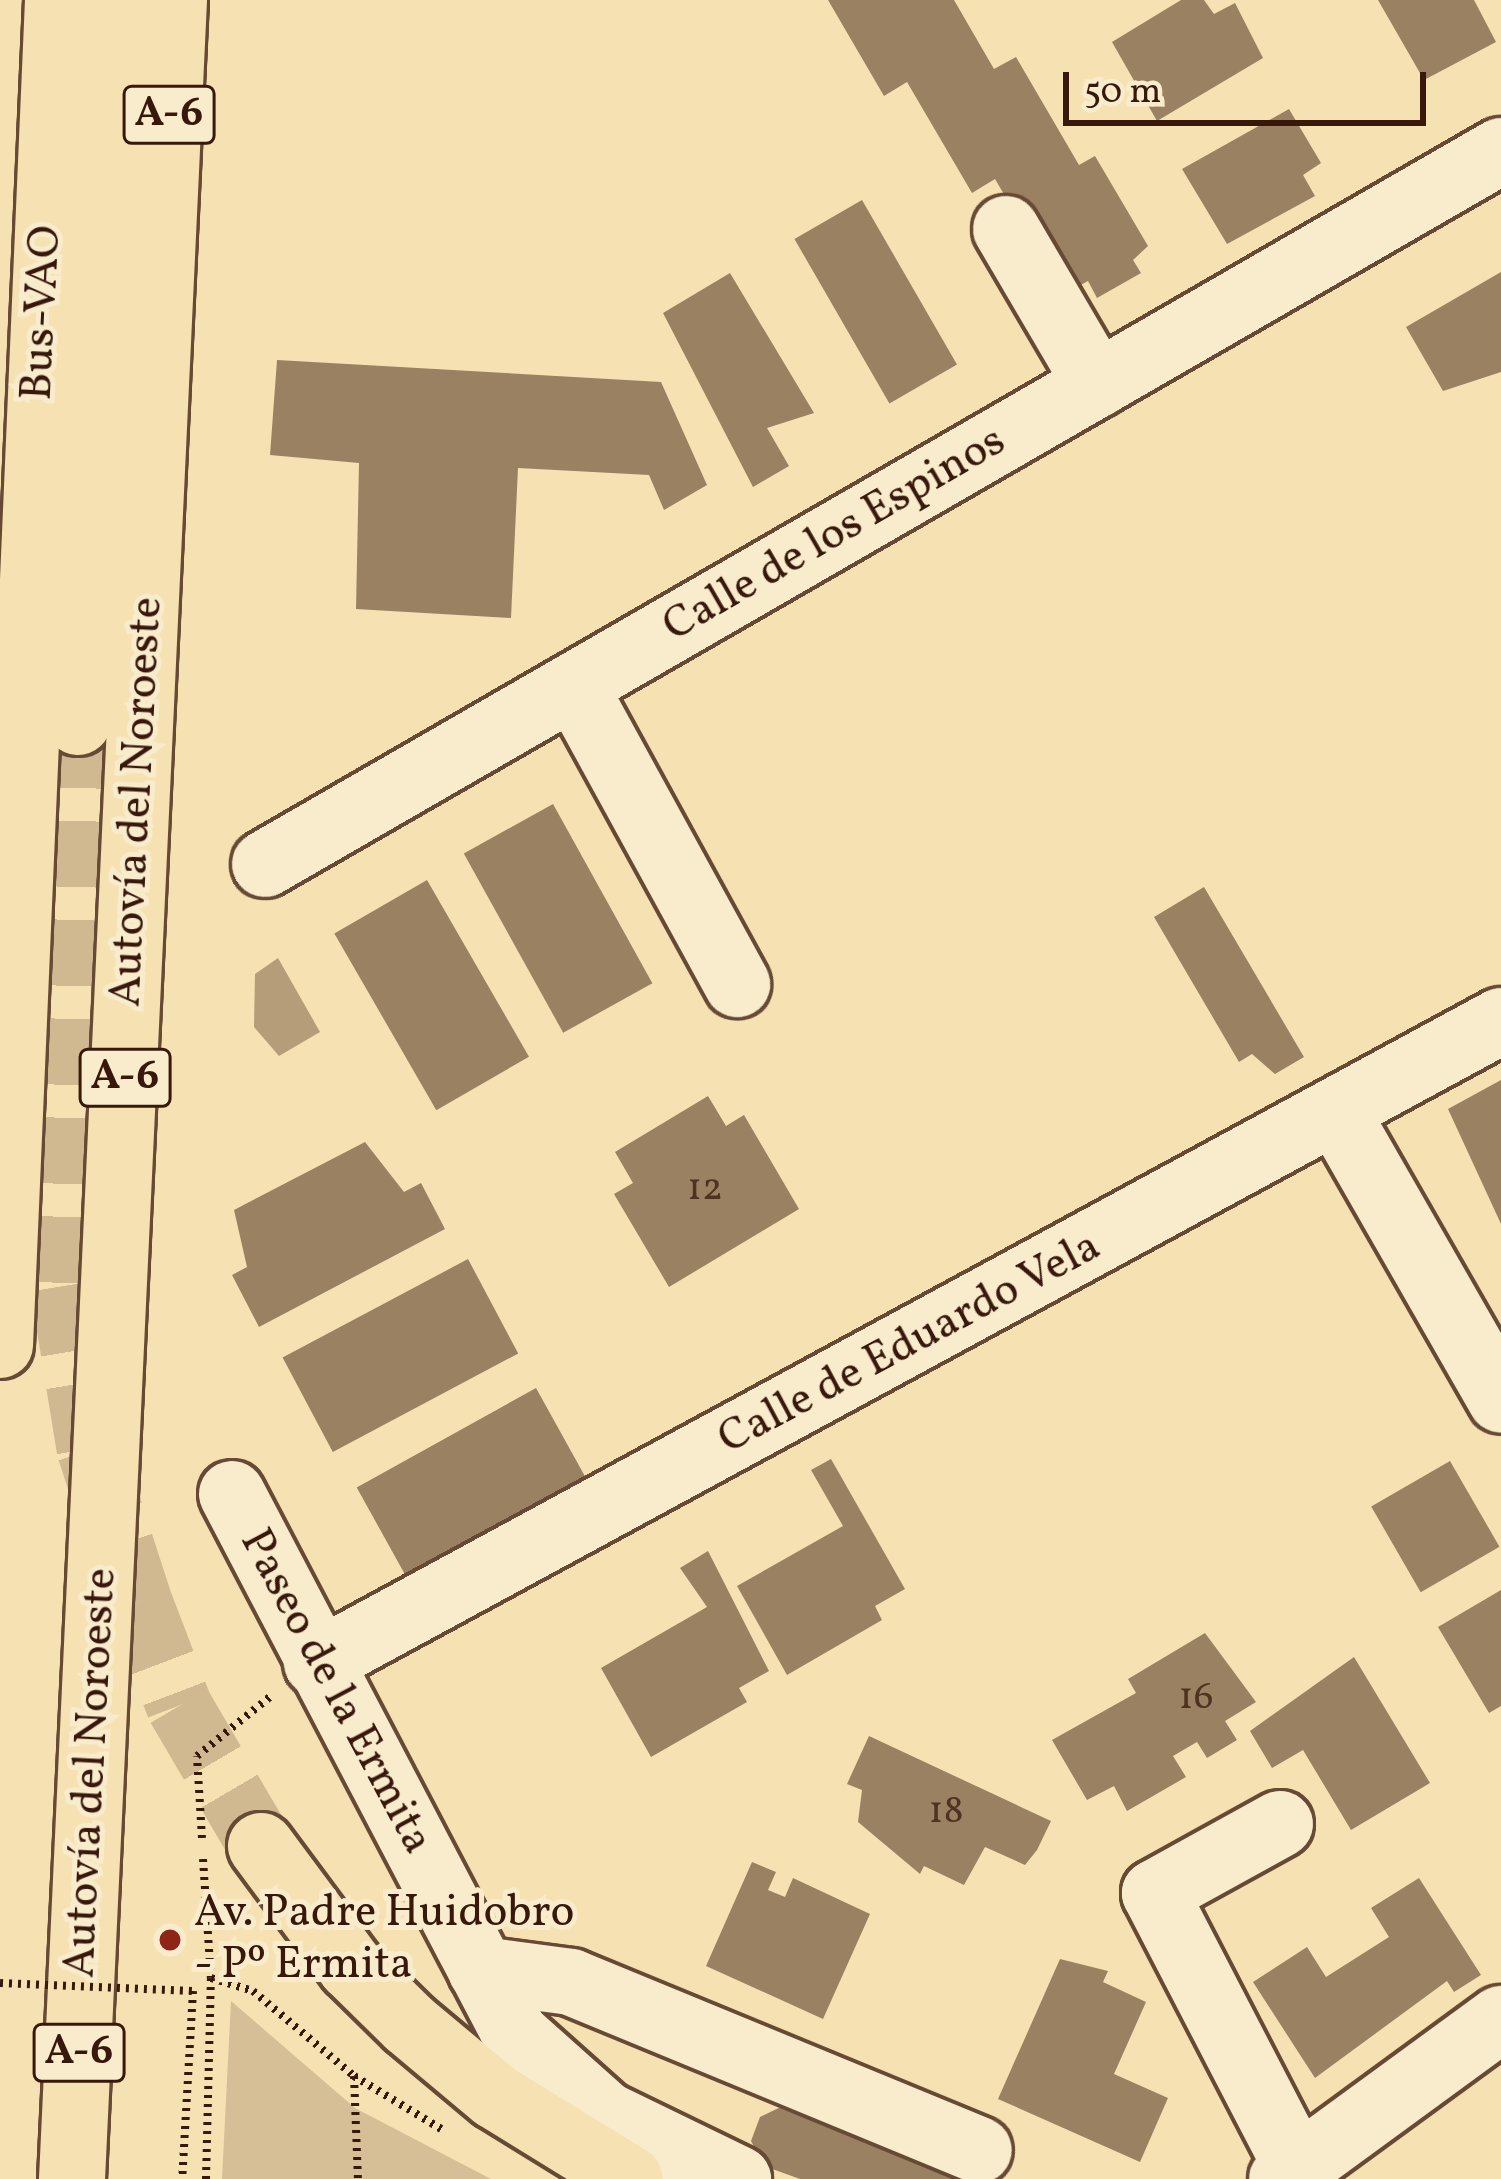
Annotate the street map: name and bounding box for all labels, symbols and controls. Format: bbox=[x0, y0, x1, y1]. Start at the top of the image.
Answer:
scale bar bbox=[1069, 48, 1432, 122]
text: 50 m bbox=[1084, 68, 1161, 118]
road number: A-6 bbox=[121, 79, 217, 151]
street label: Bus-VAO bbox=[11, 224, 75, 402]
street label: Calle de los Espinos bbox=[654, 415, 1016, 655]
street label: Autovía del Noroeste bbox=[100, 596, 176, 1008]
road number: A-6 bbox=[77, 1042, 173, 1114]
house number: 12 bbox=[687, 1166, 723, 1212]
street label: Calle de Eduardo Vela bbox=[709, 1220, 1111, 1468]
street label: Paseo de la Ermita bbox=[227, 1520, 443, 1864]
street label: Autovía del Noroeste bbox=[54, 1567, 130, 1979]
house number: 16 bbox=[1179, 1675, 1213, 1721]
house number: 18 bbox=[929, 1789, 963, 1835]
place label: Av. Padre Huidobro - Pº Ermita bbox=[194, 1887, 575, 1993]
marker: Av. Padre Huidobro - Pº Ermita bbox=[157, 1927, 183, 1953]
road number: A-6 bbox=[31, 2017, 127, 2089]

